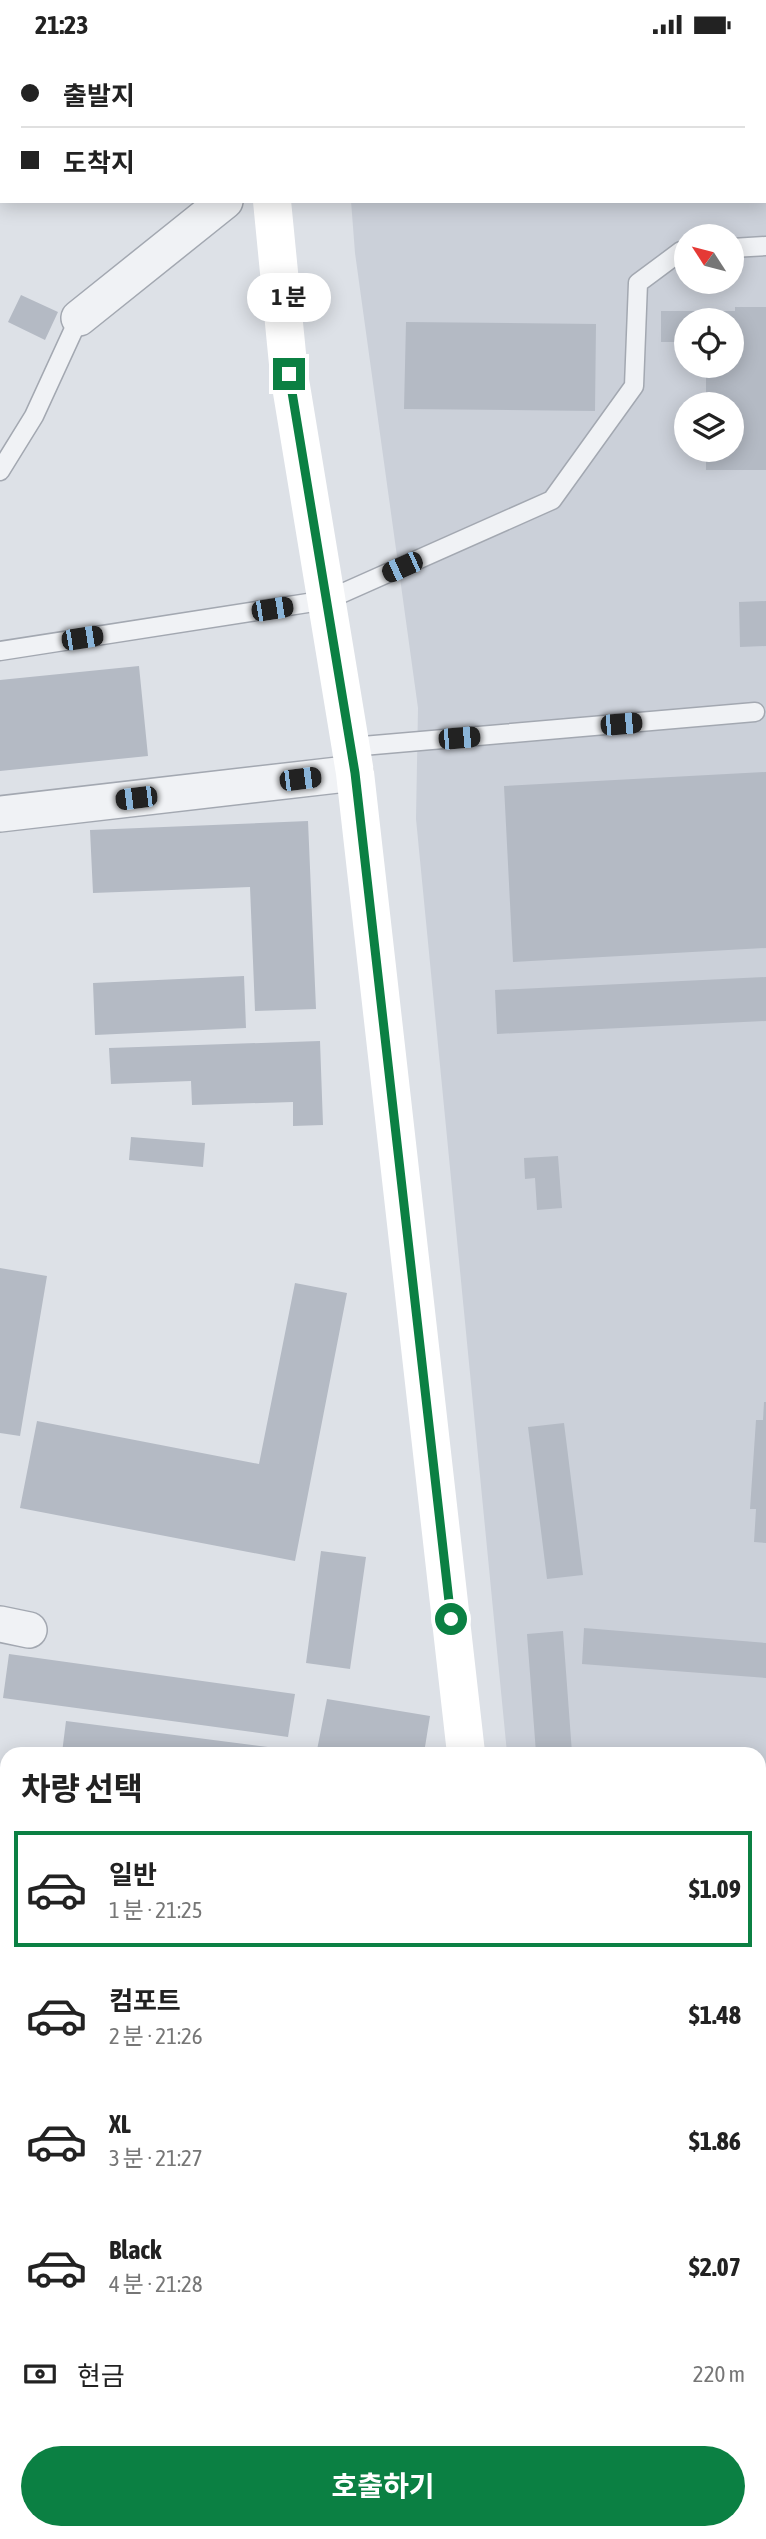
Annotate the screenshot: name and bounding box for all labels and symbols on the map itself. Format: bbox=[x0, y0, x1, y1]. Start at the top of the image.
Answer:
north arrow bbox=[674, 224, 744, 294]
callout: 1 분 bbox=[247, 273, 331, 321]
route end bbox=[273, 358, 305, 390]
car bbox=[379, 549, 426, 585]
car bbox=[250, 595, 295, 623]
car bbox=[60, 624, 105, 652]
car bbox=[600, 712, 643, 736]
car bbox=[438, 726, 481, 750]
car bbox=[278, 766, 323, 792]
car bbox=[114, 785, 159, 811]
route start bbox=[435, 1603, 467, 1635]

